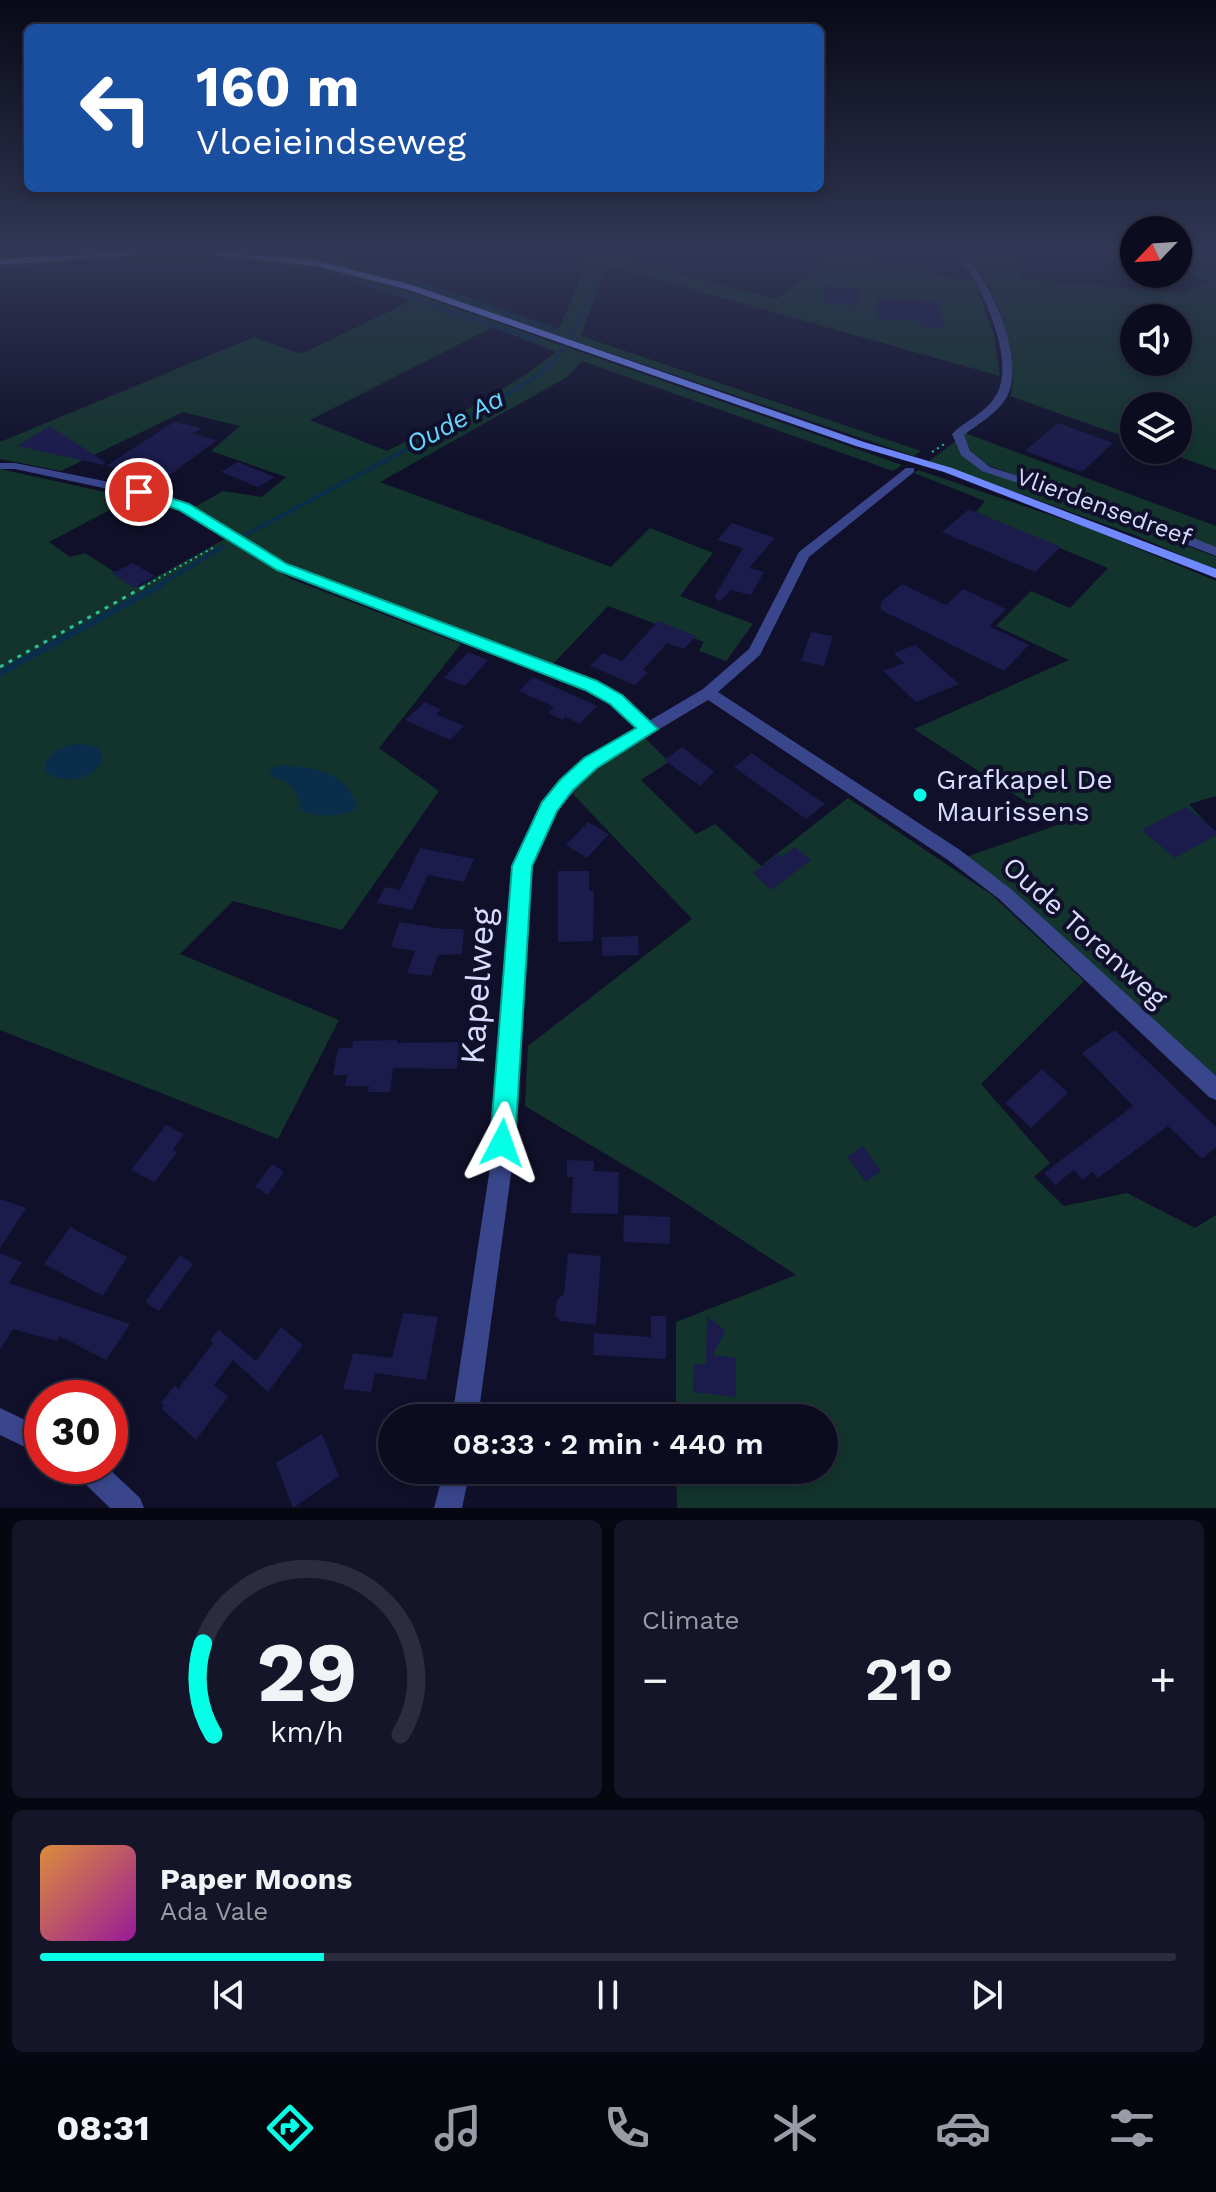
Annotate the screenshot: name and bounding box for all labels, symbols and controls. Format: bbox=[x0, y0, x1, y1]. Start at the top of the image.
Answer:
text: 160 m bbox=[196, 54, 359, 120]
icon: left bbox=[64, 56, 168, 160]
text: Vloeieindseweg bbox=[196, 121, 466, 163]
north arrow bbox=[1120, 216, 1192, 288]
map controls bbox=[1120, 216, 1192, 464]
button: sound bbox=[1120, 304, 1192, 376]
water label: Oude Aa bbox=[401, 383, 509, 459]
button: layers bbox=[1120, 392, 1192, 464]
pin bbox=[105, 458, 173, 526]
street label: Vlierdensedreef bbox=[1013, 462, 1196, 552]
icon: arrive bbox=[117, 470, 161, 514]
place label: Grafkapel De Maurissens bbox=[936, 763, 1113, 828]
marker: Grafkapel De Maurissens bbox=[911, 786, 929, 804]
street label: Oude Torenweg bbox=[996, 850, 1174, 1014]
street label: Kapelweg bbox=[452, 905, 503, 1066]
position arrow bbox=[460, 1101, 544, 1185]
speed limit sign: 30 bbox=[24, 1380, 128, 1484]
text: 08:33 · 2 min · 440 m bbox=[452, 1426, 764, 1461]
text: Climate bbox=[642, 1605, 740, 1635]
text: 29 bbox=[257, 1624, 357, 1721]
text: 21° bbox=[864, 1644, 954, 1715]
text: − bbox=[642, 1654, 669, 1706]
text: + bbox=[1149, 1654, 1176, 1706]
text: km/h bbox=[270, 1715, 344, 1749]
text: Paper Moons bbox=[160, 1861, 352, 1896]
text: Ada Vale bbox=[160, 1896, 268, 1926]
icon: previous bbox=[207, 1973, 251, 2017]
icon: pause bbox=[586, 1973, 630, 2017]
icon: next bbox=[965, 1973, 1009, 2017]
icon: directions bbox=[262, 2100, 318, 2156]
icon: music bbox=[430, 2100, 486, 2156]
icon: phone bbox=[599, 2100, 655, 2156]
icon: climate bbox=[767, 2100, 823, 2156]
icon: car bbox=[935, 2100, 991, 2156]
icon: filters bbox=[1104, 2100, 1160, 2156]
text: 08:31 bbox=[56, 2107, 150, 2149]

